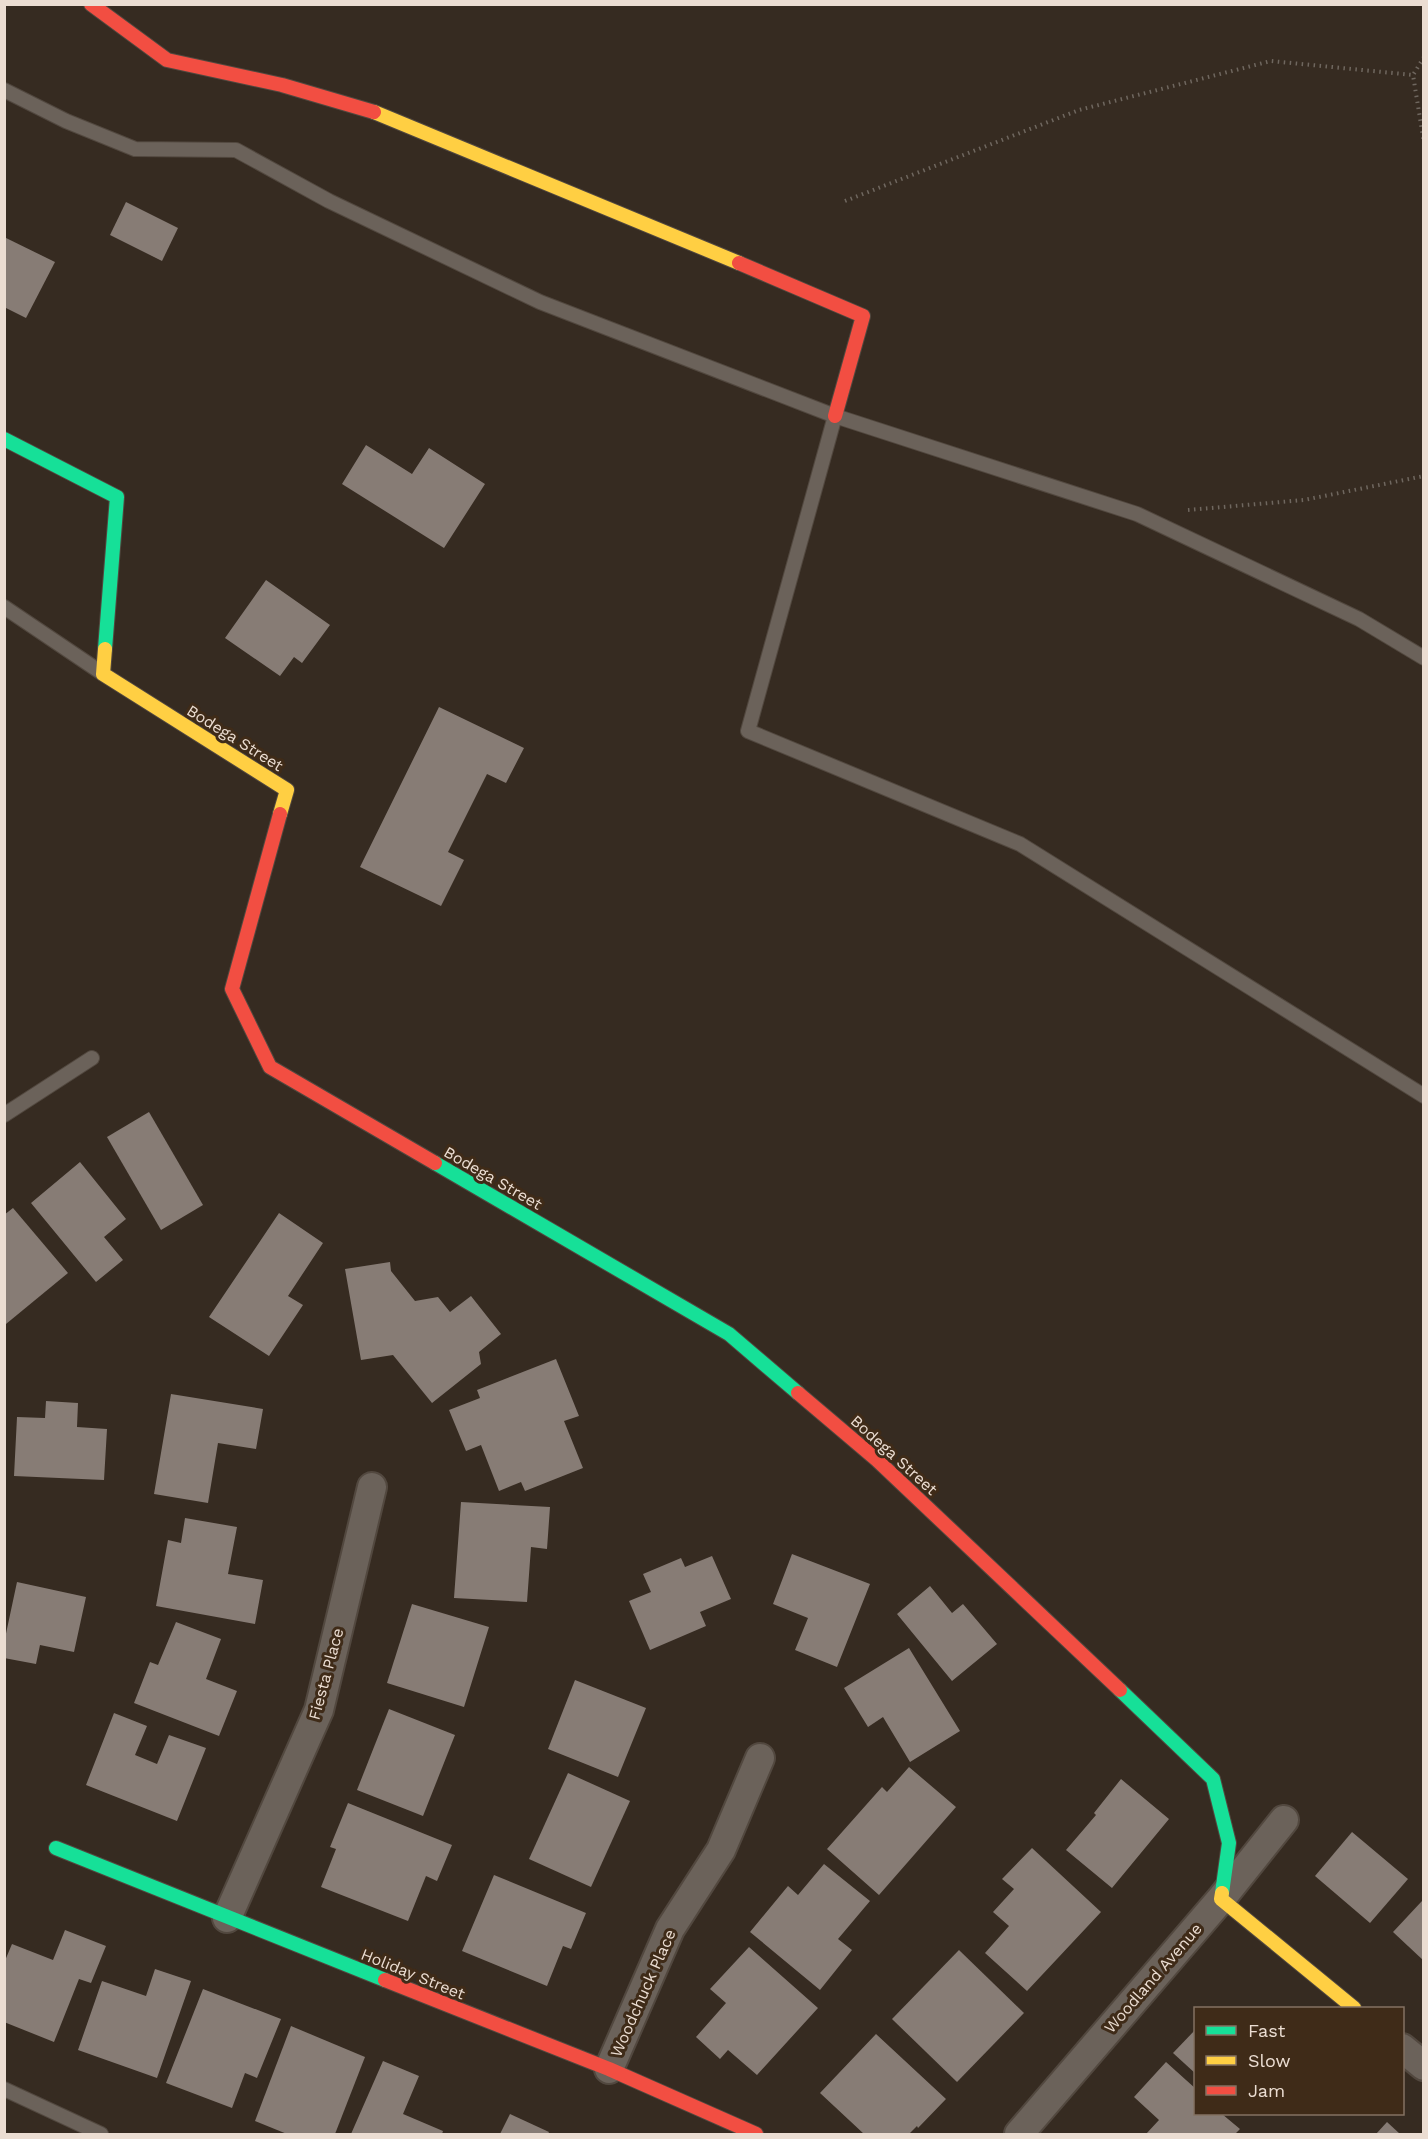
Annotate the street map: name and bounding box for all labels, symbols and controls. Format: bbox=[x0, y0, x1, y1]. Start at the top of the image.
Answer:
street label: Bodega Street bbox=[183, 701, 287, 775]
street label: Bodega Street bbox=[441, 1142, 546, 1214]
street label: Bodega Street bbox=[847, 1411, 941, 1499]
street label: Fiesta Place bbox=[305, 1626, 347, 1722]
street label: Woodland Avenue bbox=[1100, 1919, 1206, 2037]
street label: Woodchuck Place bbox=[606, 1926, 680, 2060]
street label: Holiday Street bbox=[358, 1945, 468, 2004]
legend bbox=[1194, 2007, 1404, 2115]
text: Fast bbox=[1248, 2020, 1286, 2041]
text: Slow bbox=[1248, 2050, 1291, 2071]
text: Jam bbox=[1248, 2080, 1285, 2101]

